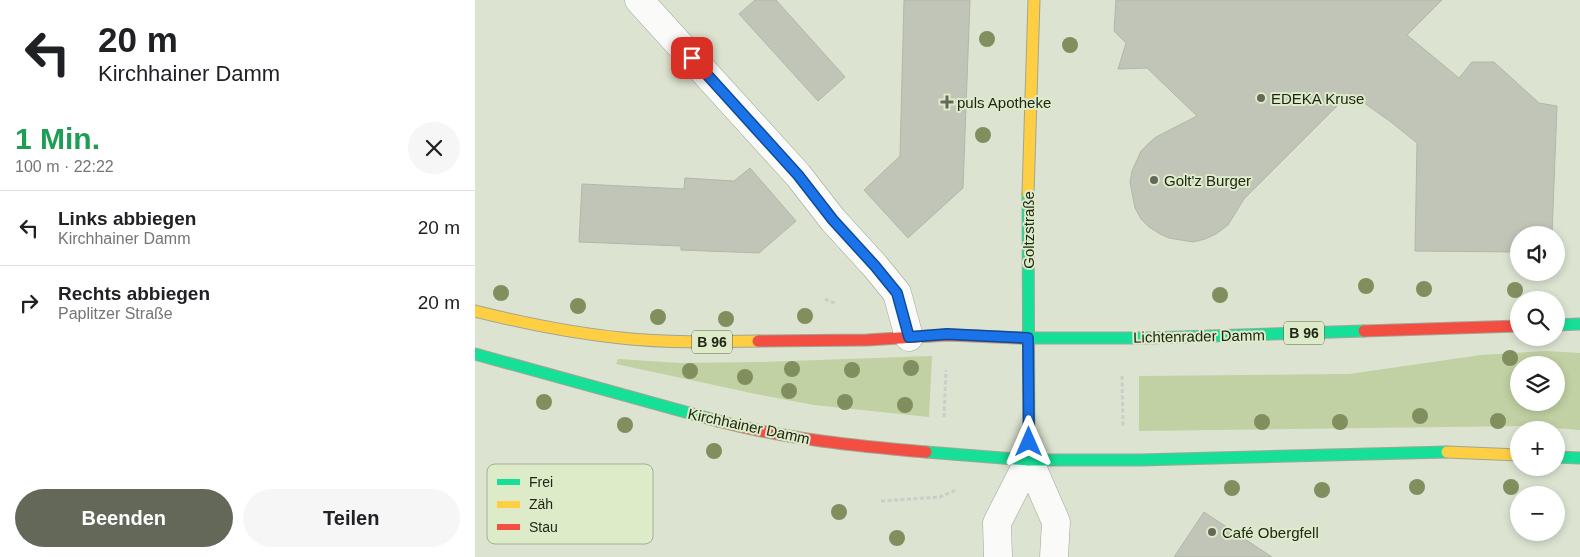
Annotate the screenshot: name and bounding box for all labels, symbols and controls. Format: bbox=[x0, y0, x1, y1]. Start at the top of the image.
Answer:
icon: left bbox=[15, 20, 80, 85]
text: 20 m bbox=[98, 20, 178, 59]
pin bbox=[671, 37, 713, 79]
icon: arrive bbox=[678, 44, 706, 72]
text: Kirchhainer Damm bbox=[98, 61, 280, 86]
place label: EDEKA Kruse bbox=[1271, 90, 1364, 107]
marker: EDEKA Kruse bbox=[1255, 92, 1267, 104]
place label: puls Apotheke bbox=[957, 94, 1051, 111]
marker: puls Apotheke bbox=[941, 96, 953, 108]
text: 1 Min. bbox=[15, 122, 100, 155]
button: close bbox=[408, 122, 460, 174]
text: 100 m · 22:22 bbox=[15, 158, 114, 175]
place label: Golt'z Burger bbox=[1164, 172, 1251, 189]
marker: Golt'z Burger bbox=[1148, 174, 1160, 186]
street label: Goltzstraße bbox=[1020, 191, 1037, 269]
text: Links abbiegen bbox=[58, 208, 196, 229]
icon: left bbox=[15, 214, 43, 242]
text: 20 m bbox=[418, 217, 460, 238]
map controls bbox=[1510, 226, 1565, 541]
button: sound bbox=[1510, 226, 1565, 281]
text: Kirchhainer Damm bbox=[58, 230, 190, 247]
text: Rechts abbiegen bbox=[58, 283, 210, 304]
icon: right bbox=[15, 289, 43, 317]
button: search bbox=[1510, 291, 1565, 346]
text: 20 m bbox=[418, 292, 460, 313]
text: Paplitzer Straße bbox=[58, 305, 173, 322]
road number: B 96 bbox=[1284, 322, 1324, 344]
street label: Lichtenrader Damm bbox=[1133, 326, 1265, 346]
road number: B 96 bbox=[692, 331, 732, 354]
button: layers bbox=[1510, 356, 1565, 411]
street label: Kirchhainer Damm bbox=[686, 405, 812, 447]
position arrow bbox=[1002, 415, 1054, 467]
button: + bbox=[1510, 421, 1565, 476]
legend bbox=[487, 464, 653, 544]
text: Frei bbox=[529, 474, 553, 490]
button: − bbox=[1510, 486, 1565, 541]
button: Beenden bbox=[15, 489, 233, 547]
button: Teilen bbox=[243, 489, 460, 547]
text: Zäh bbox=[529, 496, 553, 512]
text: Stau bbox=[529, 519, 558, 535]
place label: Café Obergfell bbox=[1222, 524, 1319, 541]
marker: Café Obergfell bbox=[1206, 526, 1218, 538]

